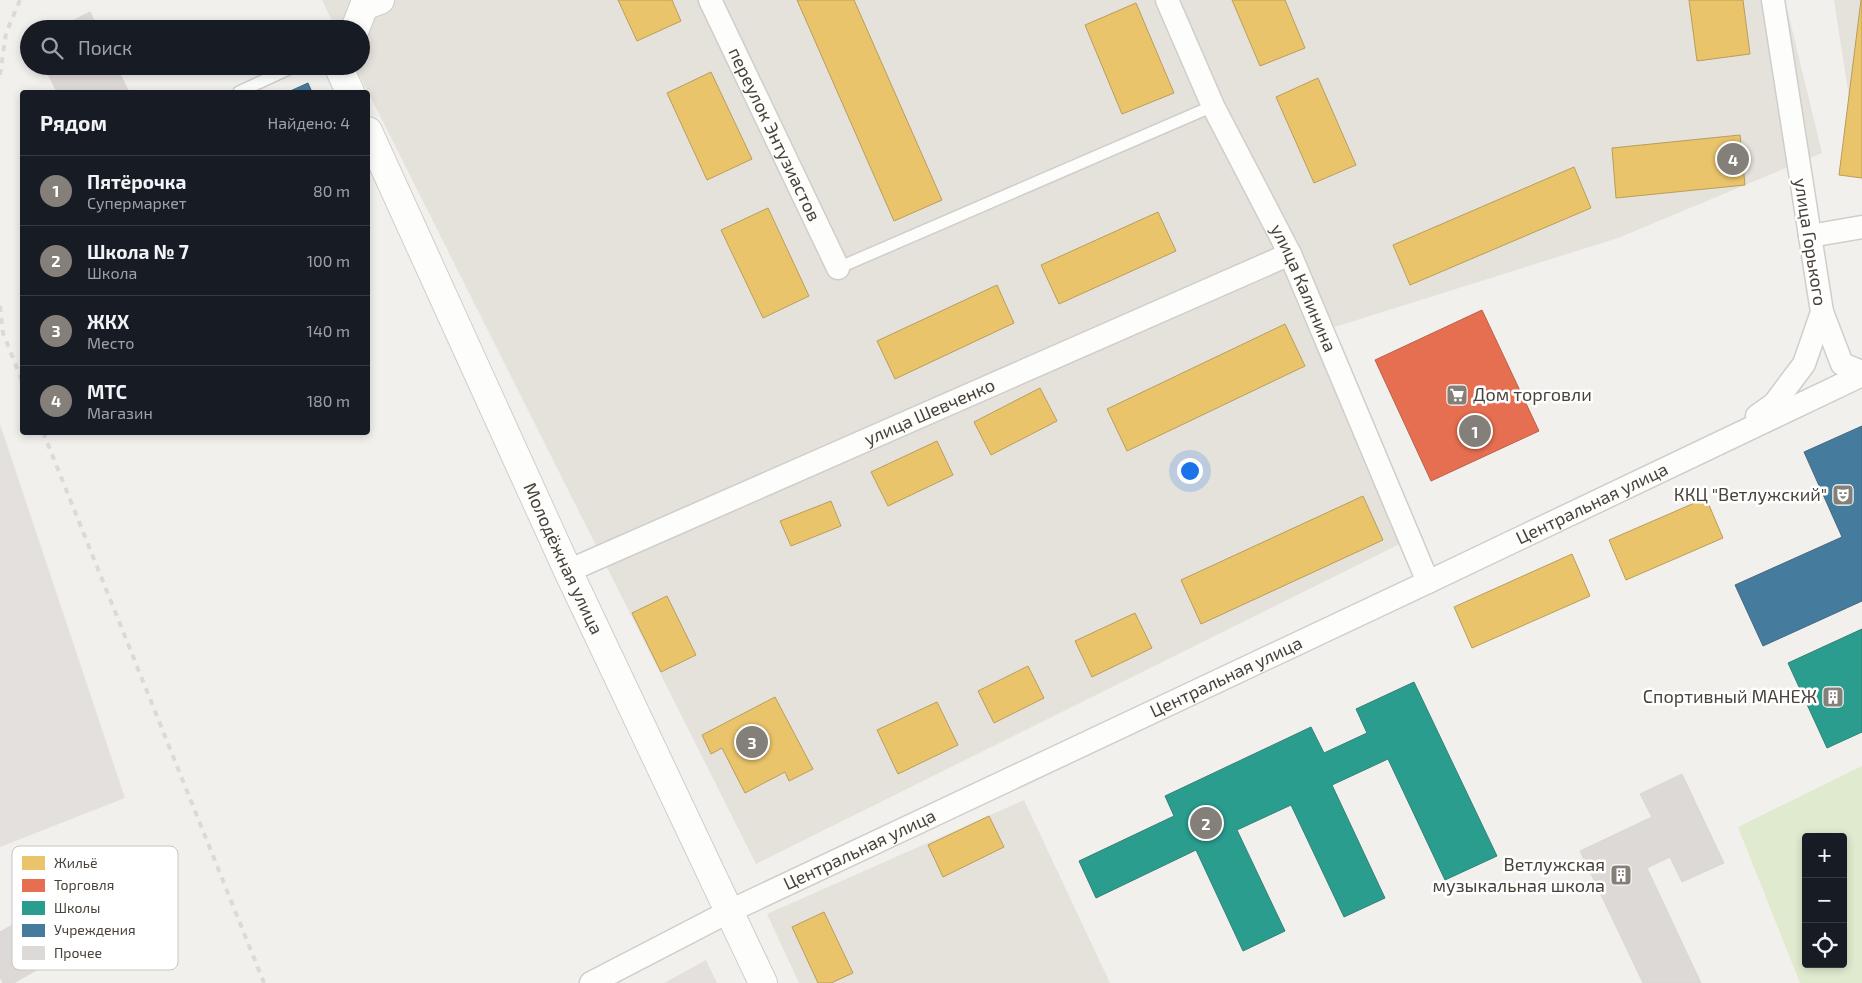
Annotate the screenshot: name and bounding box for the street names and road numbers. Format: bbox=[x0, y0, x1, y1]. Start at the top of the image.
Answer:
street label: переулок Энтузиастов bbox=[724, 44, 826, 224]
street label: улица Горького bbox=[1790, 176, 1832, 307]
street label: улица Калинина bbox=[1266, 220, 1342, 355]
street label: улица Шевченко bbox=[861, 373, 998, 450]
street label: Центральная улица bbox=[1512, 457, 1671, 548]
street label: Молодёжная улица bbox=[519, 479, 608, 638]
street label: Центральная улица bbox=[1146, 631, 1305, 722]
street label: Центральная улица bbox=[780, 804, 939, 894]

